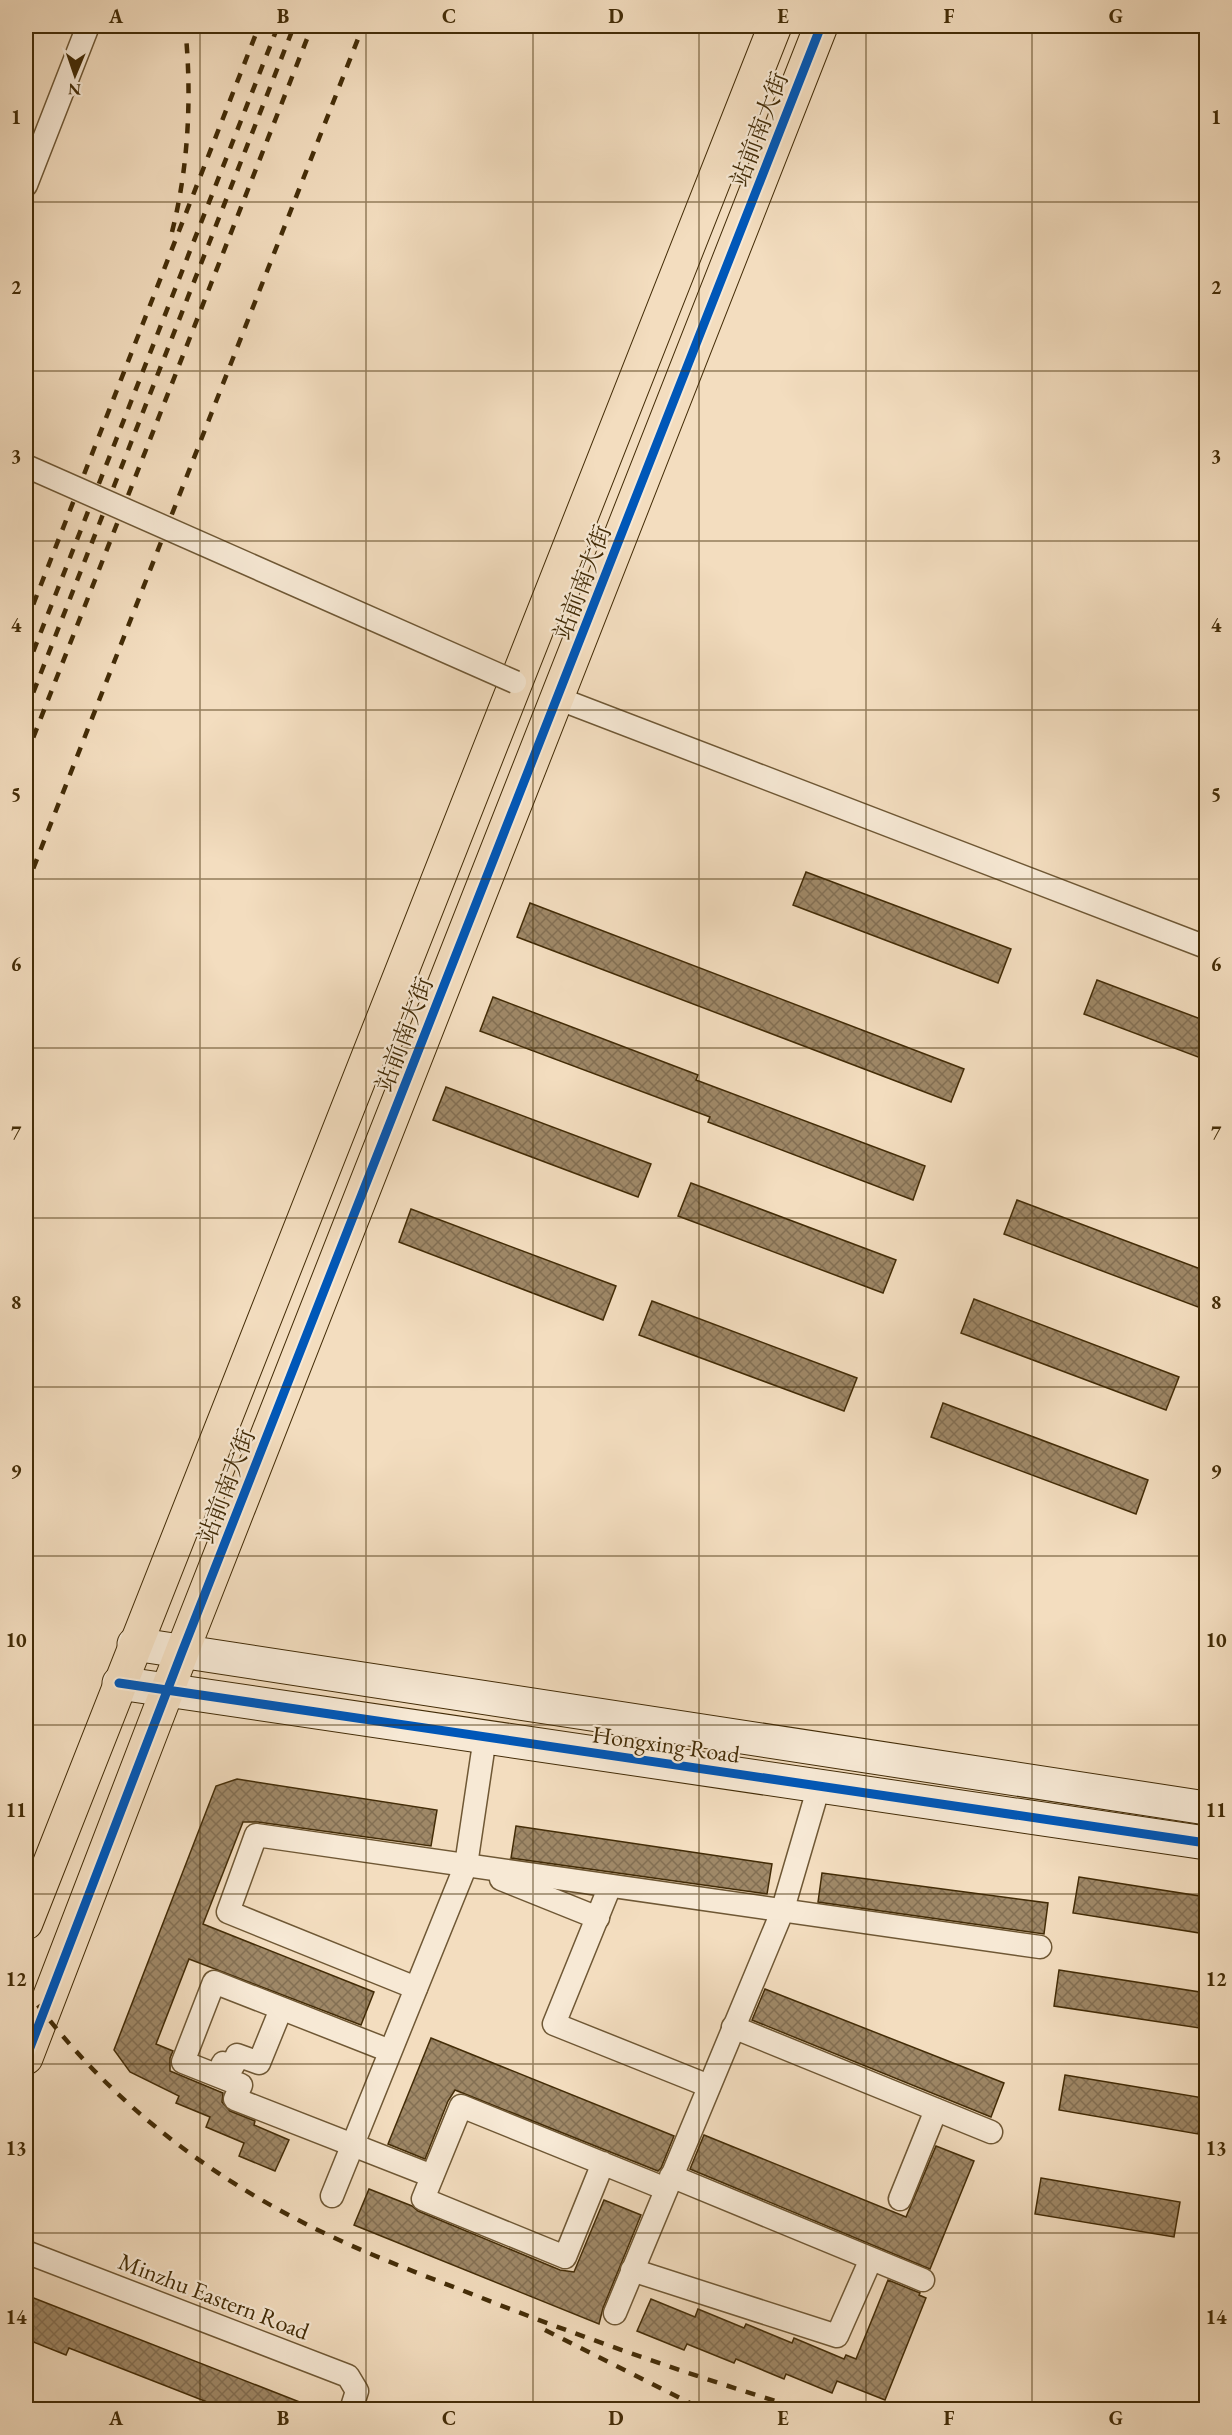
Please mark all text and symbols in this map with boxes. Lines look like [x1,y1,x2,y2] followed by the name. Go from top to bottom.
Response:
[108,3,124,29] text: A
[277,3,289,29] text: B
[442,3,456,29] text: C
[608,3,624,29] text: D
[777,3,789,29] text: E
[944,3,955,29] text: F
[1109,3,1123,29] text: G
[45,45,105,105] north arrow
[723,67,795,191] street label: 站前南大街
[68,79,81,100] text: N
[11,104,21,130] text: 1
[1211,104,1221,130] text: 1
[11,274,22,300] text: 2
[1211,274,1222,300] text: 2
[11,443,21,469] text: 3
[1211,443,1221,469] text: 3
[546,520,618,644] street label: 站前南大街
[11,612,22,638] text: 4
[1211,612,1222,638] text: 4
[11,781,21,807] text: 5
[1211,781,1221,807] text: 5
[11,951,22,977] text: 6
[1211,951,1222,977] text: 6
[368,972,440,1096] street label: 站前南大街
[11,1120,22,1146] text: 7
[1211,1120,1222,1146] text: 7
[11,1289,21,1315] text: 8
[1211,1289,1221,1315] text: 8
[190,1424,262,1548] street label: 站前南大街
[11,1458,22,1484] text: 9
[1211,1458,1222,1484] text: 9
[5,1627,27,1653] text: 10
[1205,1627,1227,1653] text: 10
[590,1718,743,1770] street label: Hongxing Road
[5,1797,27,1823] text: 11
[1205,1797,1227,1823] text: 11
[5,1966,27,1992] text: 12
[1205,1966,1227,1992] text: 12
[5,2135,27,2161] text: 13
[1205,2135,1227,2161] text: 13
[114,2245,315,2347] street label: Minzhu Eastern Road
[5,2304,27,2330] text: 14
[1205,2304,1227,2330] text: 14
[108,2405,124,2431] text: A
[277,2405,289,2431] text: B
[442,2405,456,2431] text: C
[608,2405,624,2431] text: D
[777,2405,789,2431] text: E
[944,2405,955,2431] text: F
[1109,2405,1123,2431] text: G

